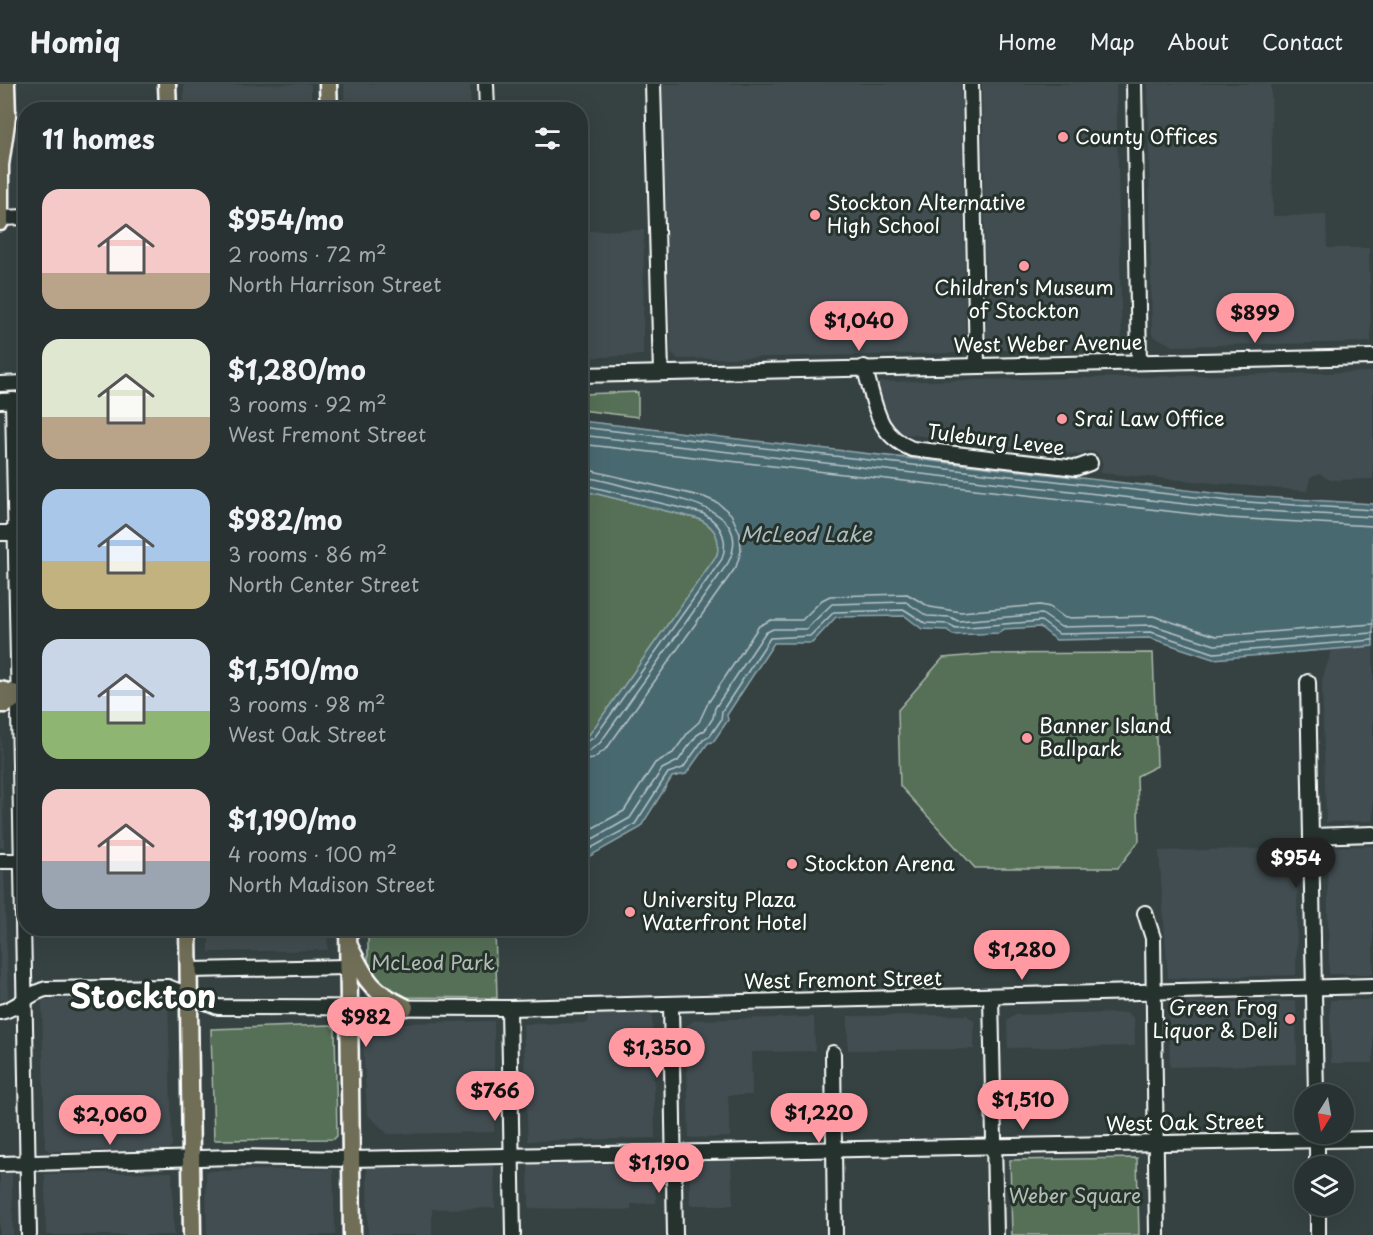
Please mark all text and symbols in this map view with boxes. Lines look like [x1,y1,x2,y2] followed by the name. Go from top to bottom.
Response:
[30,20,120,63] text: Homiq
[998,25,1057,57] text: Home
[1090,25,1135,57] text: Map
[1168,25,1229,57] text: About
[1262,25,1343,57] text: Contact
[42,119,155,158] text: 11 homes
[1075,121,1218,151] place label: County Offices
[531,122,564,155] icon: filters
[1056,130,1070,144] marker: County Offices
[827,187,1026,240] place label: Stockton Alternative High School
[228,200,344,239] text: $954/mo
[808,208,822,222] marker: Stockton Alternative High School
[90,213,162,285] icon: home
[228,239,387,269] text: 2 rooms · 72 m²
[1017,259,1031,273] marker: Children's Museum of Stockton
[228,269,441,299] text: North Harrison Street
[934,272,1114,325] place label: Children's Museum of Stockton
[1219,293,1291,344] pin: $899
[1230,297,1280,327] text: $899
[810,301,908,352] pin: $1,040
[824,305,894,335] text: $1,040
[953,326,1143,360] street label: West Weber Avenue
[228,350,366,389] text: $1,280/mo
[90,363,162,435] icon: home
[228,389,387,419] text: 3 rooms · 92 m²
[1074,403,1225,433] place label: Srai Law Office
[1055,412,1069,426] marker: Srai Law Office
[926,416,1067,462] street label: Tuleburg Levee
[228,419,426,449] text: West Fremont Street
[228,500,342,539] text: $982/mo
[90,513,162,585] icon: home
[740,517,874,549] water label: McLeod Lake
[228,539,387,569] text: 3 rooms · 86 m²
[228,569,419,599] text: North Center Street
[228,650,359,689] text: $1,510/mo
[90,663,162,735] icon: home
[228,689,386,719] text: 3 rooms · 98 m²
[1039,710,1172,763] place label: Banner Island Ballpark
[228,719,386,749] text: West Oak Street
[1020,731,1034,745] marker: Banner Island Ballpark
[228,800,356,839] text: $1,190/mo
[90,813,162,885] icon: home
[1260,838,1332,889] pin: $954
[228,839,397,869] text: 4 rooms · 100 m²
[1271,842,1321,872] text: $954
[804,848,955,878] place label: Stockton Arena
[785,857,799,871] marker: Stockton Arena
[228,869,435,899] text: North Madison Street
[642,884,807,937] place label: University Plaza Waterfront Hotel
[623,905,637,919] marker: University Plaza Waterfront Hotel
[973,930,1071,981] pin: $1,280
[988,934,1056,964] text: $1,280
[371,947,495,977] park label: McLeod Park
[744,962,942,996] street label: West Fremont Street
[69,971,217,1019] district label: Stockton
[1153,992,1278,1045] place label: Green Frog Liquor & Deli
[330,997,402,1048] pin: $982
[341,1001,391,1031] text: $982
[1283,1012,1297,1026] marker: Green Frog Liquor & Deli
[608,1028,706,1079] pin: $1,350
[623,1032,691,1062] text: $1,350
[459,1071,531,1122] pin: $766
[470,1075,520,1105] text: $766
[974,1080,1072,1131] pin: $1,510
[992,1084,1055,1114] text: $1,510
[1294,1084,1354,1144] north arrow
[1294,1084,1354,1216] map controls
[770,1093,868,1144] pin: $1,220
[61,1095,159,1146] pin: $2,060
[785,1097,853,1127] text: $1,220
[73,1099,147,1129] text: $2,060
[1106,1106,1264,1138] street label: West Oak Street
[610,1143,708,1194] pin: $1,190
[628,1147,690,1177] text: $1,190
[1294,1156,1354,1216] button: layers
[1009,1180,1141,1210] park label: Weber Square

